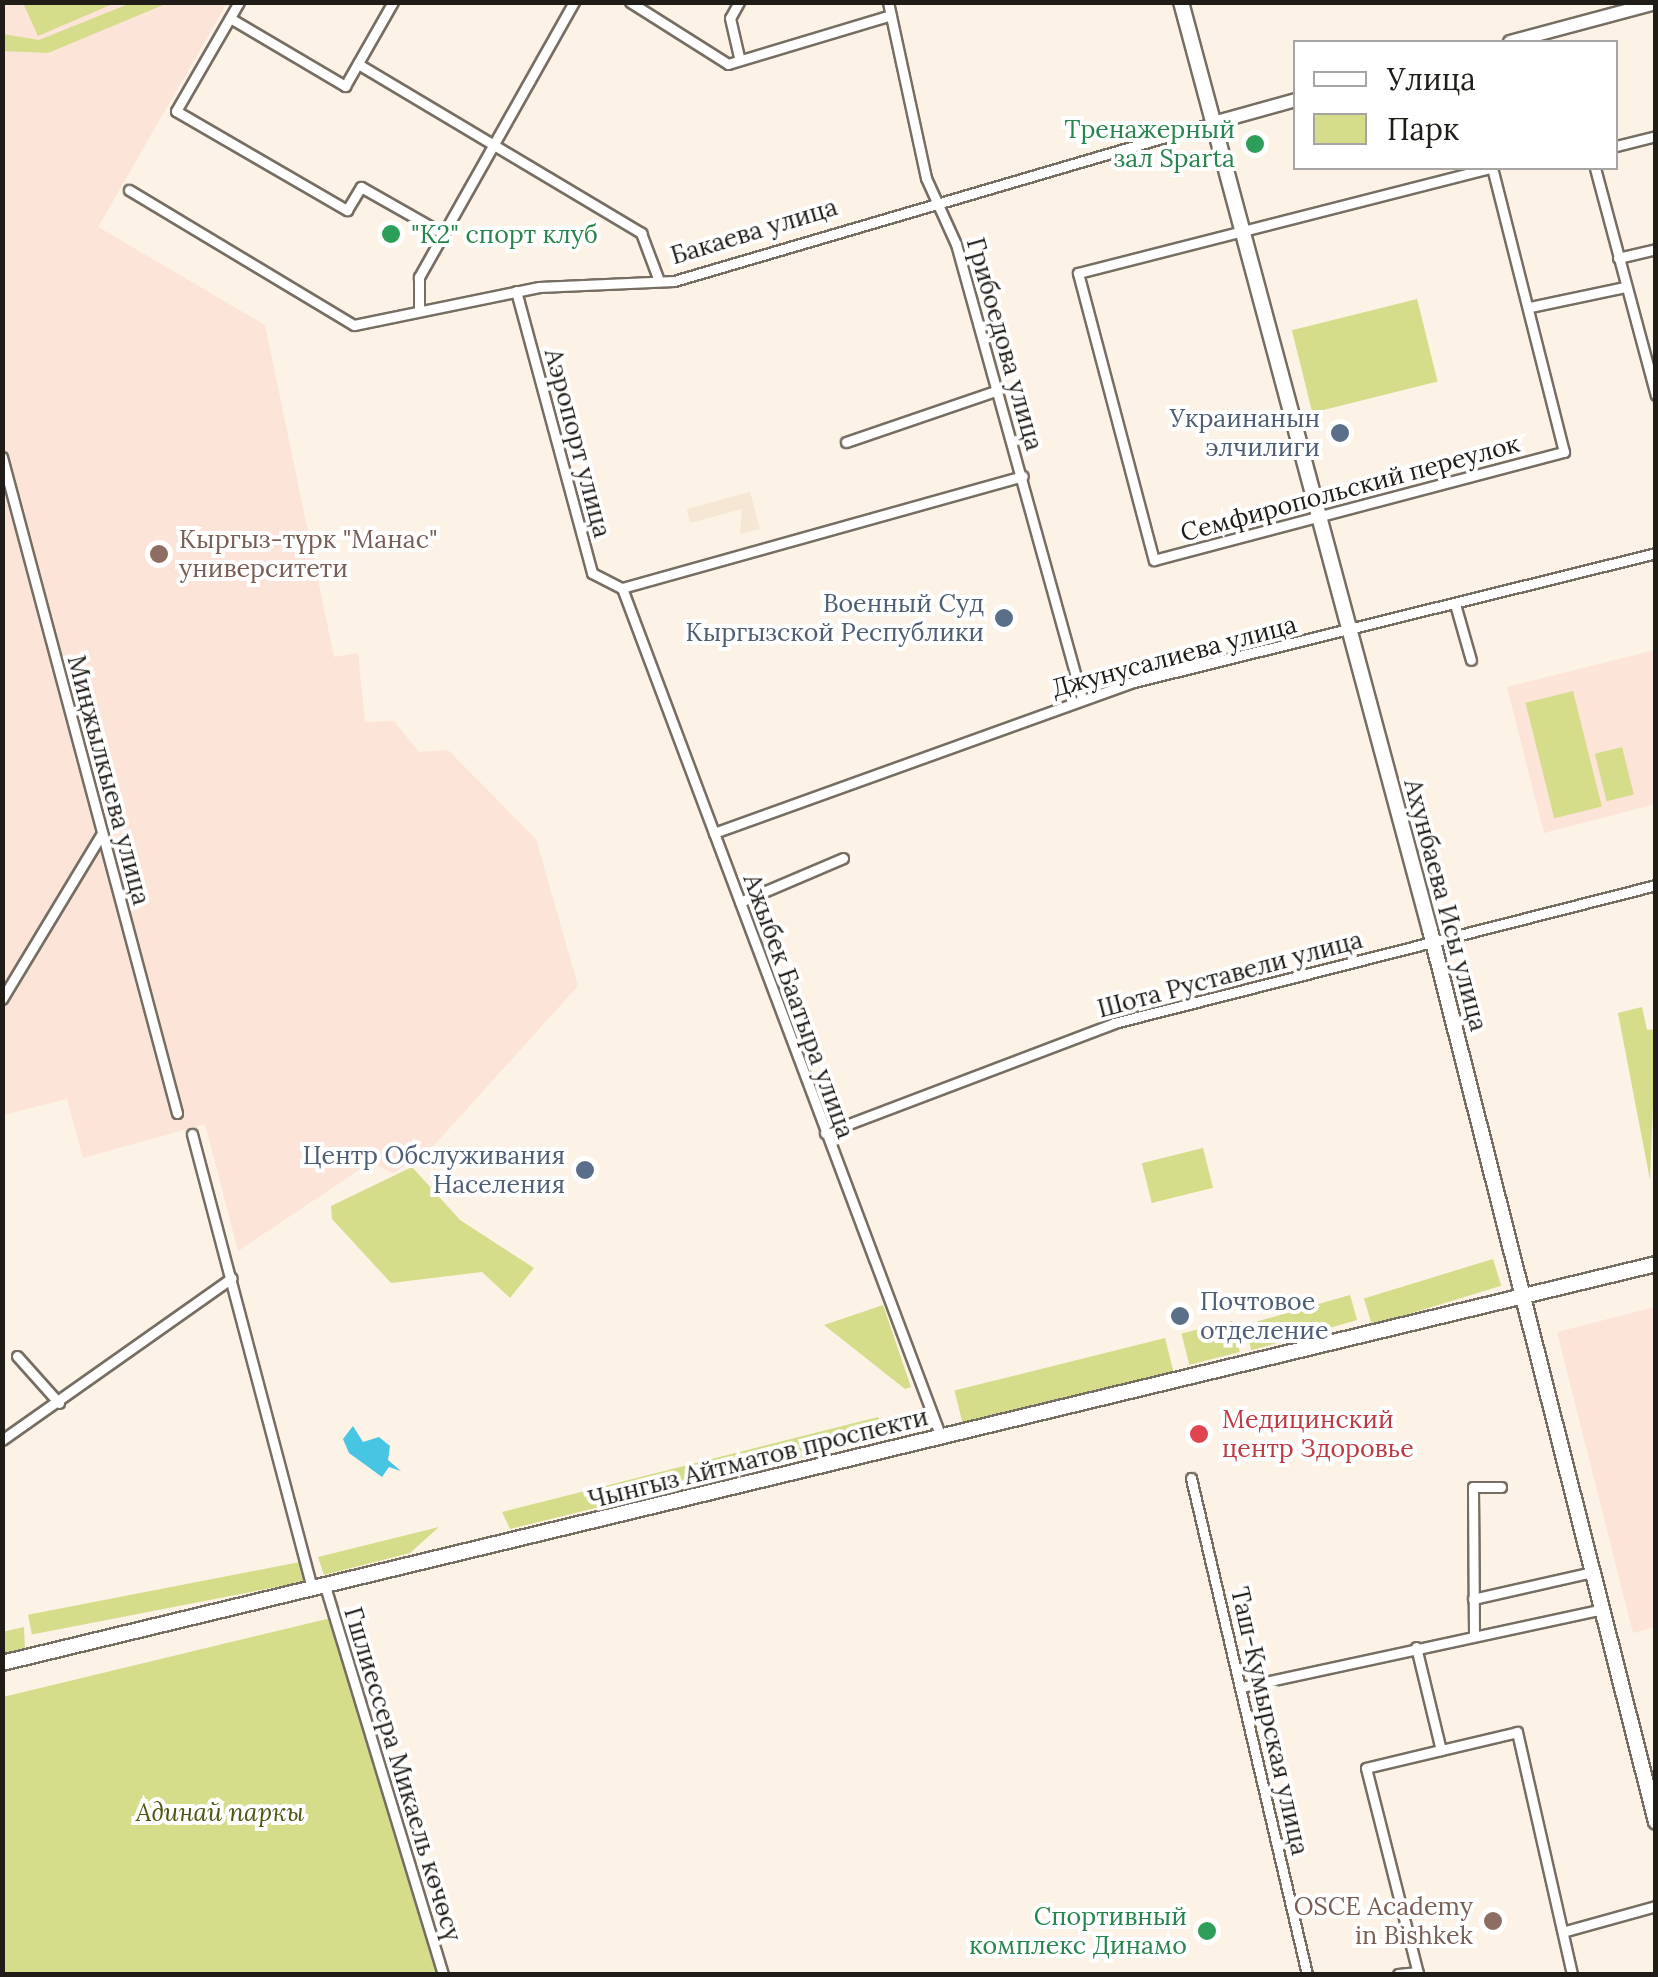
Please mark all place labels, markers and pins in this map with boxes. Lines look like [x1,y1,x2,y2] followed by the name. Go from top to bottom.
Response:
[1064,115,1235,174] place label: Тренажерный зал Sparta
[1244,133,1266,155] marker: Тренажерный зал Sparta
[411,219,598,249] place label: "К2" спорт клуб
[380,223,402,245] marker: "К2" спорт клуб
[1170,404,1320,463] place label: Украинанын элчилиги
[1329,422,1351,444] marker: Украинанын элчилиги
[179,525,438,584] place label: Кыргыз-түрк "Манас" университети
[148,543,170,565] marker: Кыргыз-түрк "Манас" университети
[686,589,984,648] place label: Военный Суд Кыргызской Республики
[993,607,1015,629] marker: Военный Суд Кыргызской Республики
[303,1141,565,1200] place label: Центр Обслуживания Населения
[574,1159,596,1181] marker: Центр Обслуживания Населения
[1200,1287,1328,1346] place label: Почтовое отделение
[1169,1305,1191,1327] marker: Почтовое отделение
[1222,1405,1414,1464] place label: Медицинский центр Здоровье
[1186,1421,1212,1447] marker: Медицинский центр Здоровье
[1294,1892,1473,1951] place label: OSCE Academy in Bishkek
[969,1902,1187,1961] place label: Спортивный комплекс Динамо
[1482,1910,1504,1932] marker: OSCE Academy in Bishkek
[1196,1920,1218,1942] marker: Спортивный комплекс Динамо

